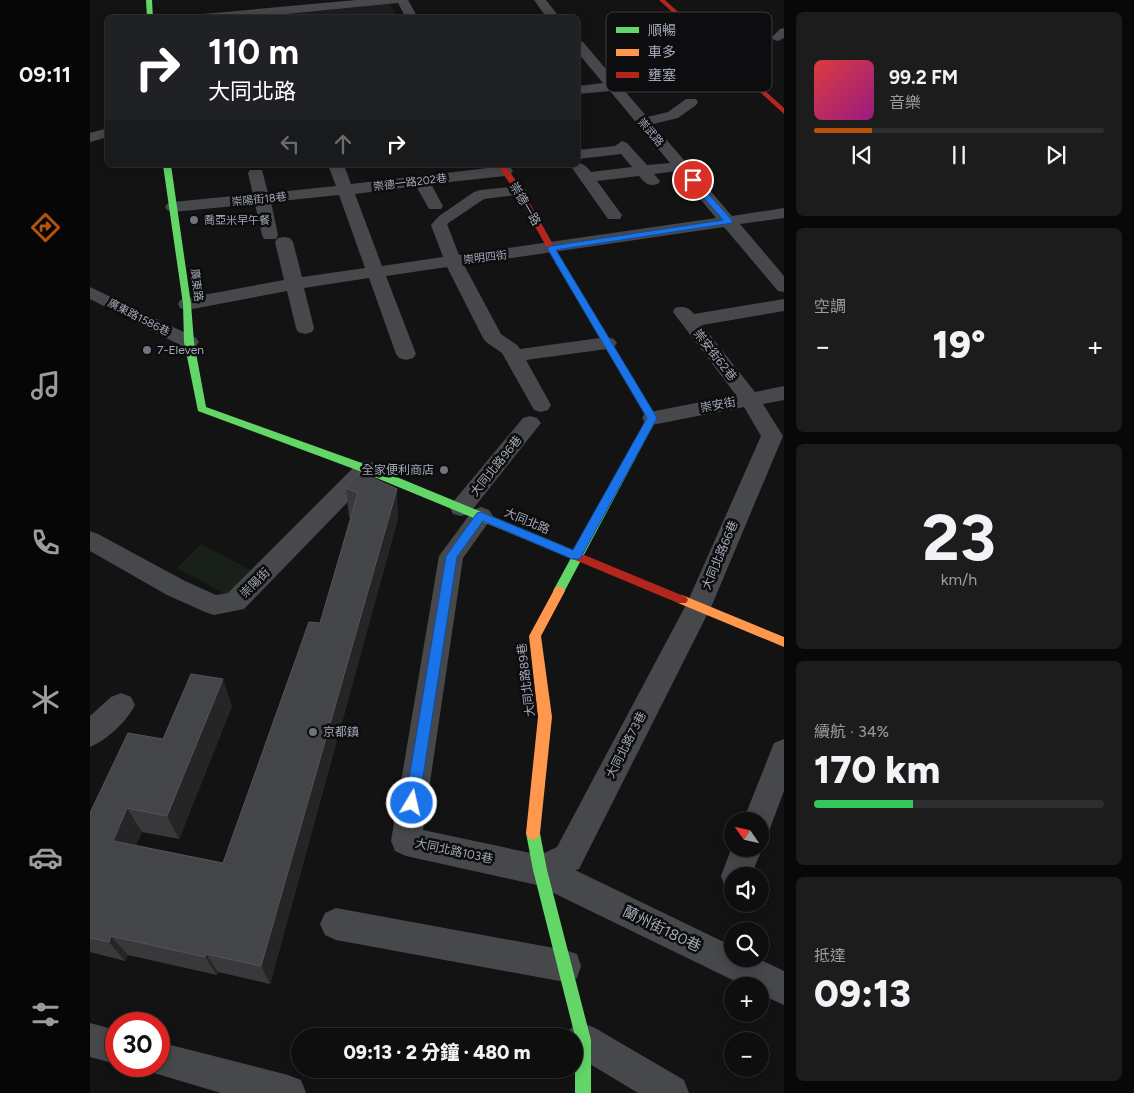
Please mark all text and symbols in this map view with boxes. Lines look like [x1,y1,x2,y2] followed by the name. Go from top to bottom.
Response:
[606,12,772,92] legend
[648,22,676,39] text: 順暢
[208,31,299,73] text: 110 m
[125,35,190,100] icon: right
[648,44,676,61] text: 車多
[19,61,71,88] text: 09:11
[889,66,958,89] text: 99.2 FM
[648,67,676,84] text: 壅塞
[208,78,296,105] text: 大同北路
[889,93,921,112] text: 音樂
[635,116,666,149] street label: 崇武路
[276,130,304,158] icon: left
[329,130,357,158] icon: ahead
[382,130,410,158] icon: right
[848,141,876,169] icon: previous
[945,141,973,169] icon: pause
[1042,141,1070,169] icon: next
[672,159,714,201] pin
[679,166,707,194] icon: arrive
[372,172,448,193] street label: 崇德一路202巷
[507,180,543,228] street label: 崇德一路
[231,190,287,209] street label: 崇陽街18巷
[28,210,63,245] icon: directions
[188,214,200,226] marker: 喬亞米早午餐
[204,214,270,227] place label: 喬亞米早午餐
[462,248,508,267] street label: 崇明四街
[188,268,205,302] street label: 廣東路
[106,296,172,339] street label: 廣東路1586巷
[814,297,846,316] text: 空調
[932,322,986,368] text: 19°
[691,326,739,384] street label: 崇安街62巷
[814,329,831,363] text: −
[1087,329,1104,363] text: +
[157,343,204,357] place label: 7-Eleven
[141,344,153,356] marker: 7-Eleven
[28,368,63,403] icon: music
[699,395,737,415] street label: 崇安街
[467,433,525,499] street label: 大同北路96巷
[362,463,434,477] place label: 全家便利商店
[438,464,450,476] marker: 全家便利商店
[922,498,996,576] text: 23
[502,505,552,537] street label: 大同北路
[699,518,741,592] street label: 大同北路66巷
[28,525,63,560] icon: phone
[237,565,273,601] street label: 崇陽街
[941,570,977,589] text: km/h
[515,642,537,718] street label: 大同北路89巷
[28,682,63,717] icon: climate
[603,709,649,781] street label: 大同北路73巷
[814,722,889,741] text: 續航 · 34%
[323,725,359,739] place label: 京都鎮
[307,726,319,738] marker: 京都鎮
[814,747,940,793] text: 170 km
[385,776,437,828] position arrow
[724,812,769,858] north arrow
[724,812,769,1077] map controls
[414,836,494,866] street label: 大同北路103巷
[28,840,63,875] icon: car
[724,867,769,912] button: sound
[620,902,704,956] street label: 蘭州街180巷
[724,922,769,967] button: search
[814,946,846,965] text: 抵達
[814,971,911,1017] text: 09:13
[724,977,769,1022] button: +
[28,997,63,1032] icon: filters
[105,1012,170,1077] speed limit sign: 30
[724,1032,769,1077] button: −
[343,1041,531,1064] text: 09:13 · 2 分鐘 · 480 m

